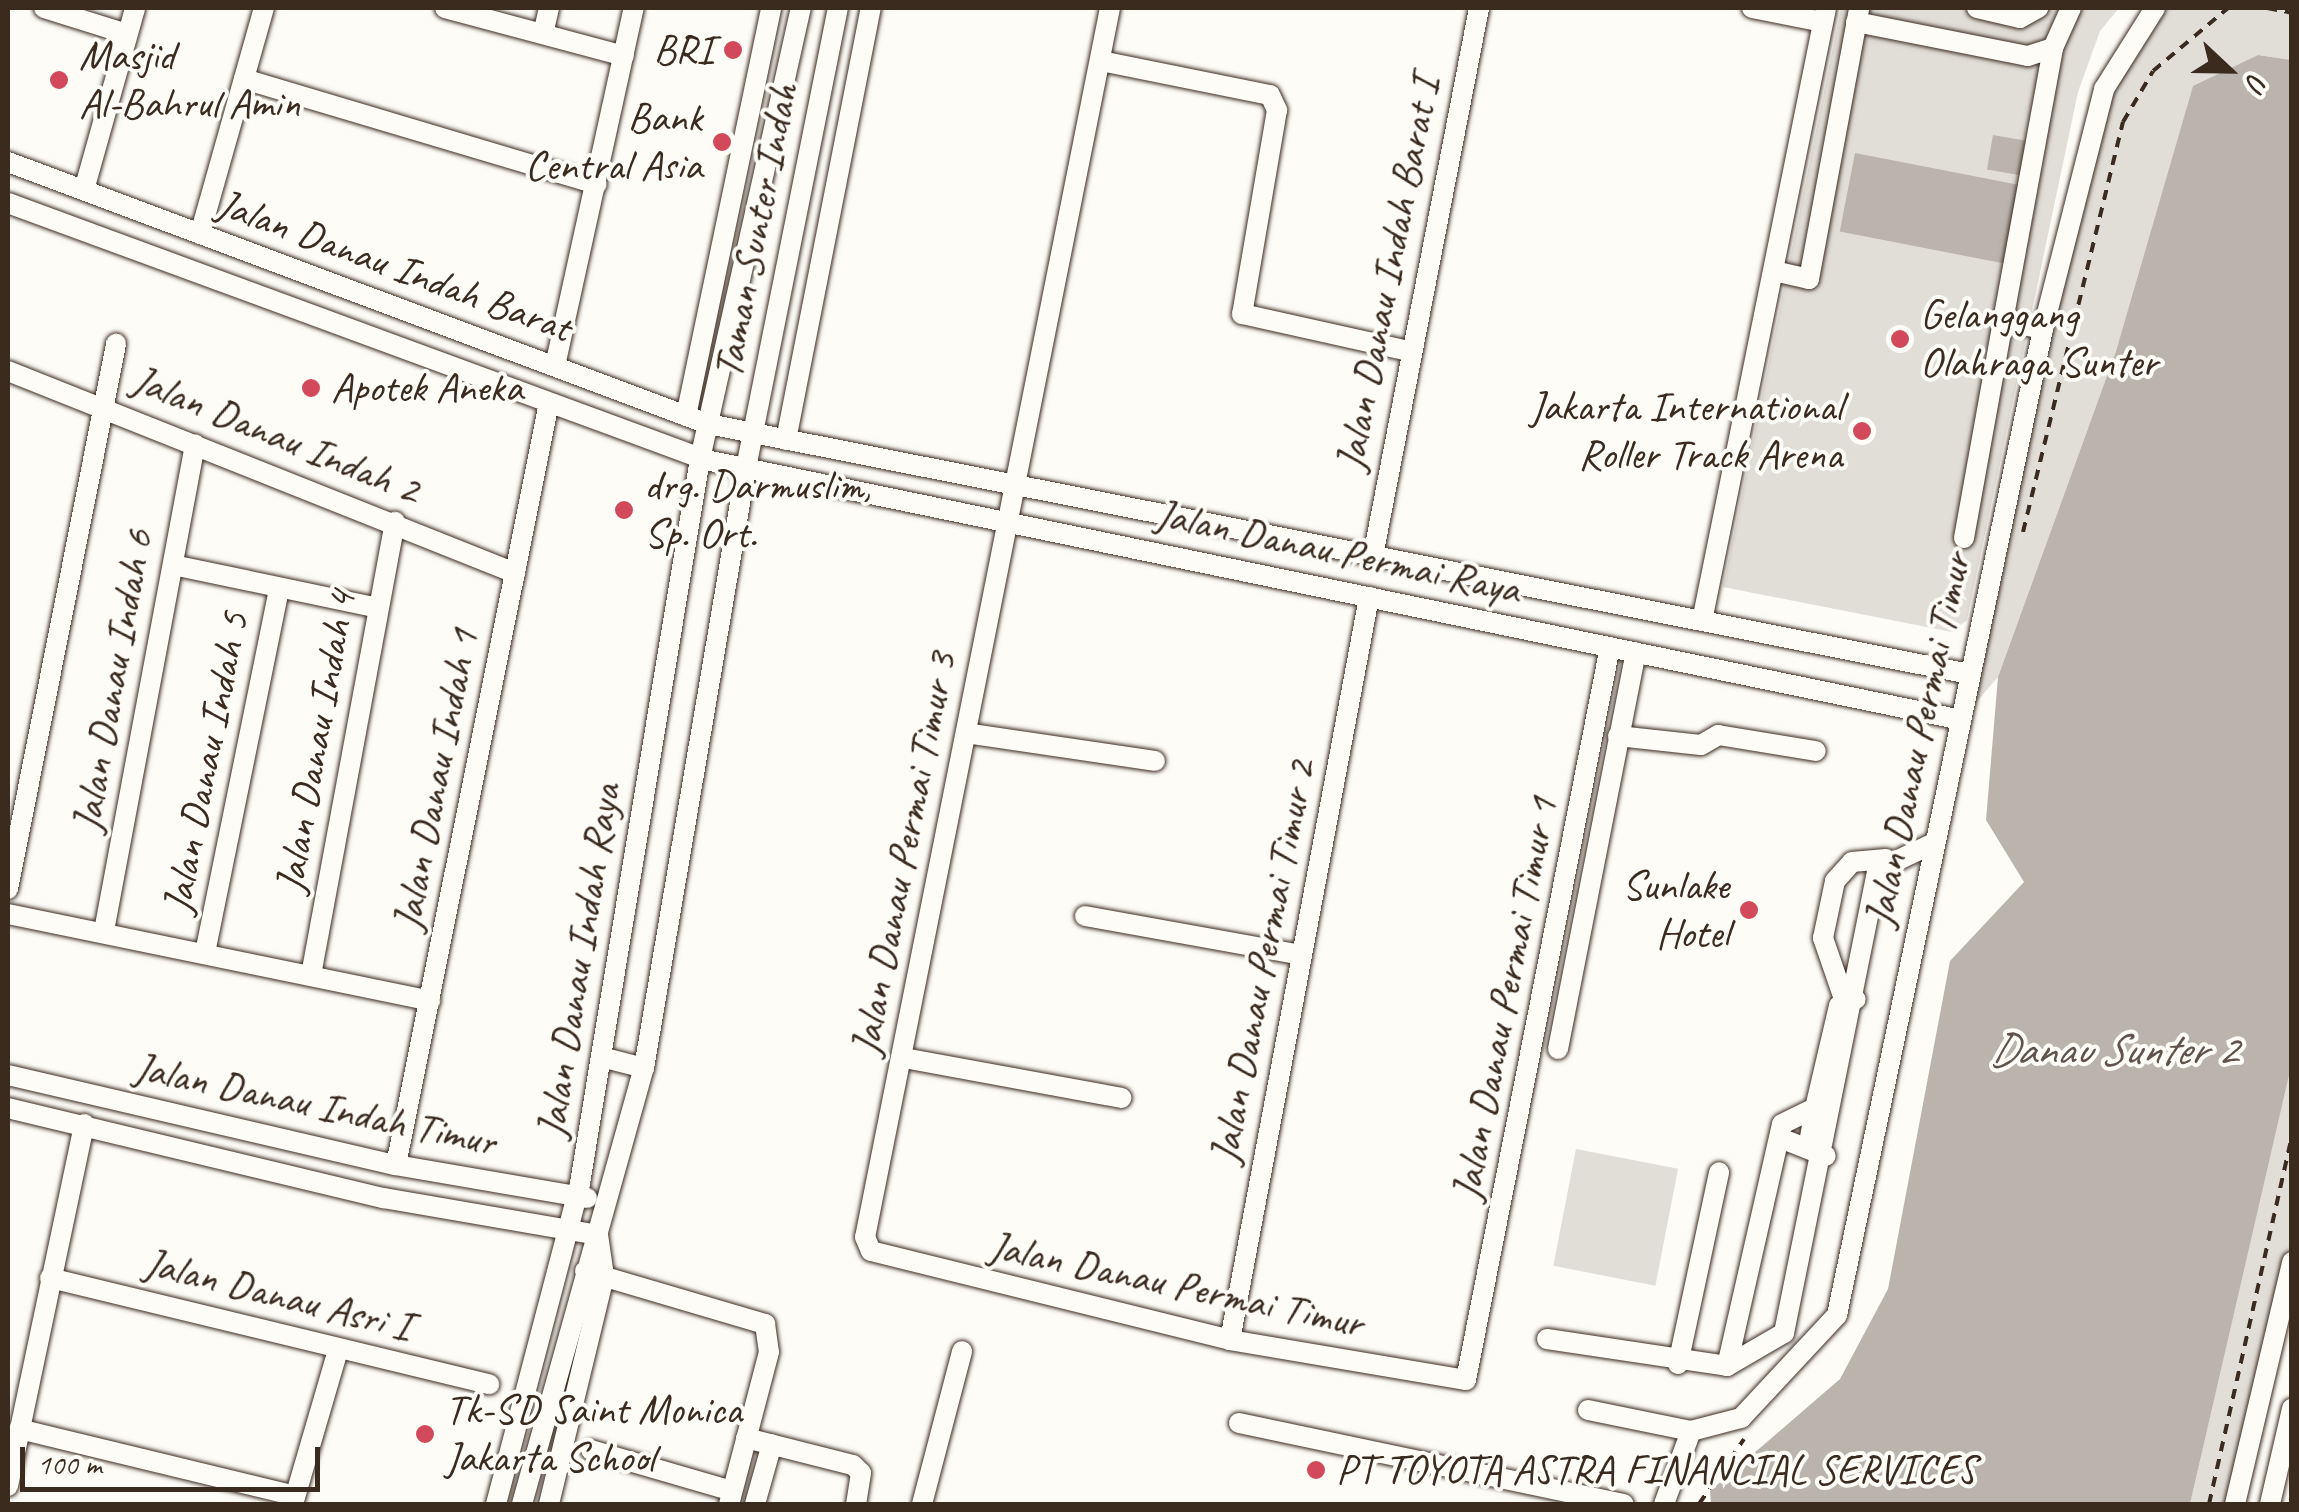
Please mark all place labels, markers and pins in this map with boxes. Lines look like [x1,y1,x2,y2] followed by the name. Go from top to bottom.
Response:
[653,25,713,75] place label: BRI
[79,31,300,130] place label: Masjid Al-Bahrul Amin
[722,39,744,61] marker: BRI
[48,69,70,91] marker: Masjid Al-Bahrul Amin
[527,93,702,192] place label: Bank Central Asia
[711,131,733,153] marker: Bank Central Asia
[1920,290,2157,388] place label: Gelanggang Olahraga Sunter
[1889,328,1911,350] marker: Gelanggang Olahraga Sunter
[331,363,521,413] place label: Apotek Aneka
[300,377,322,399] marker: Apotek Aneka
[1530,382,1842,481] place label: Jakarta International Roller Track Arena
[1851,420,1873,442] marker: Jakarta International Roller Track Arena
[644,461,871,560] place label: drg. Darmuslim, Sp. Ort.
[613,499,635,521] marker: drg. Darmuslim, Sp. Ort.
[1622,861,1729,959] place label: Sunlake Hotel
[1738,899,1760,921] marker: Sunlake Hotel
[445,1385,742,1484] place label: Tk-SD Saint Monica Jakarta School
[414,1423,436,1445] marker: Tk-SD Saint Monica Jakarta School
[1336,1445,1974,1495] place label: PT TOYOTA ASTRA FINANCIAL SERVICES
[1305,1459,1327,1481] marker: PT TOYOTA ASTRA FINANCIAL SERVICES

